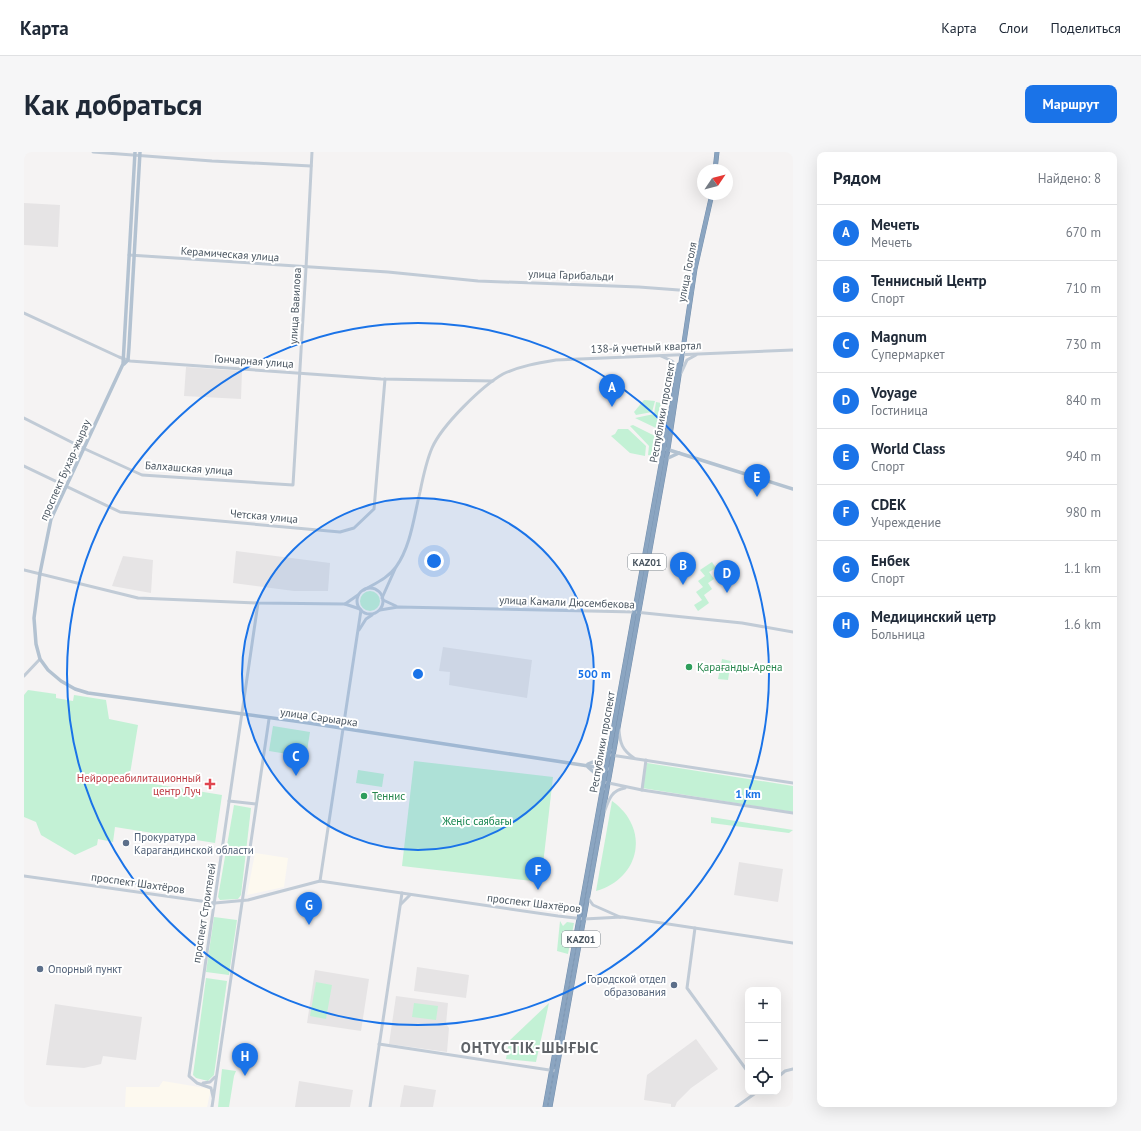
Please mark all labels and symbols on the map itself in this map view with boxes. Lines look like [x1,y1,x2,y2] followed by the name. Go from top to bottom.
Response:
[697,164,733,200] north arrow
[674,241,700,303] street label: улица Гоголя
[180,244,280,264] street label: Керамическая улица
[286,267,304,345] street label: улица Вавилова
[528,267,614,283] street label: улица Гарибальди
[590,338,702,356] street label: 138-й учетный квартал
[214,351,294,371] street label: Гончарная улица
[646,360,678,464] street label: Республики проспект
[599,374,625,407] pin: A
[36,416,94,523] street label: проспект Бухар-жырау
[145,458,233,478] street label: Балхашская улица
[744,464,770,497] pin: E
[229,506,299,526] street label: Четская улица
[424,551,444,571] your location
[670,552,696,585] pin: B
[628,554,666,570] road number: KАZ01
[714,560,740,593] pin: D
[499,593,635,611] street label: улица Камали Дюсембекова
[697,660,782,674] place label: Қарағанды-Арена
[684,662,694,672] marker: Қарағанды-Арена
[577,666,611,681] text: 500 m
[411,667,425,681] centre of rings
[586,690,618,794] street label: Республики проспект
[279,705,359,729] street label: улица Сарыарка
[283,743,309,776] pin: C
[77,771,201,798] place label: Нейрореабилитационный центр Луч
[204,778,216,790] marker: Нейрореабилитационный центр Луч
[735,786,761,801] text: 1 km
[372,789,405,803] place label: Теннис
[359,791,369,801] marker: Теннис
[441,814,512,828] park label: Жеңіс саябағы
[134,830,254,857] place label: Прокуратура Карагандинской области
[121,838,131,848] marker: Прокуратура Карагандинской области
[525,857,551,890] pin: F
[189,862,219,964] street label: проспект Строителей
[90,870,186,896] street label: проспект Шахтёров
[486,890,582,916] street label: проспект Шахтёров
[296,892,322,925] pin: G
[562,931,600,947] road number: KАZ01
[48,962,123,976] place label: Опорный пункт
[35,964,45,974] marker: Опорный пункт
[587,972,666,999] place label: Городской отдел образования
[669,980,679,990] marker: Городской отдел образования
[461,1038,599,1057] district label: ОҢТҮСТІК-ШЫҒЫС
[232,1043,258,1076] pin: H

